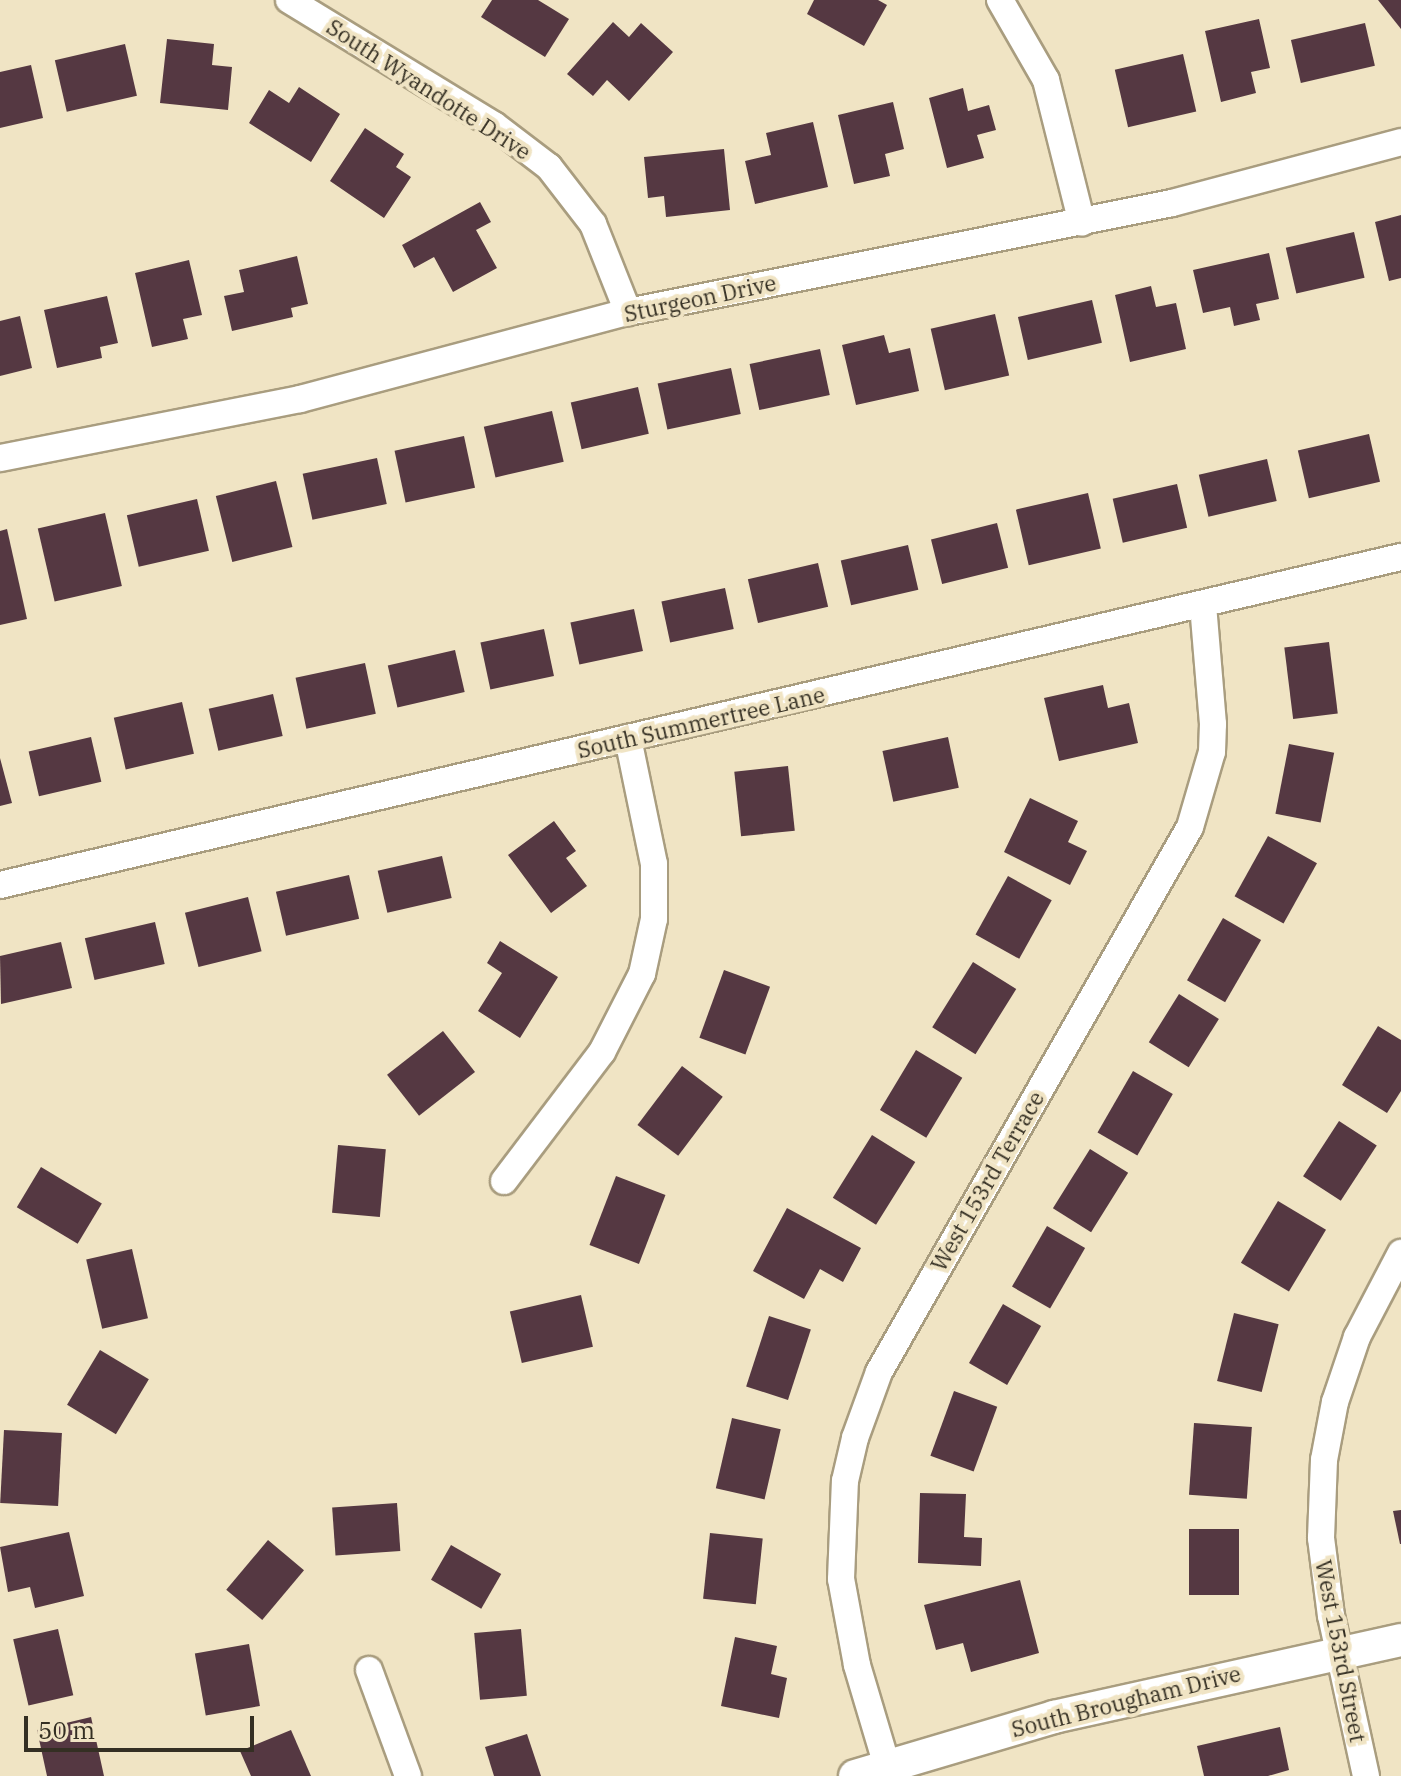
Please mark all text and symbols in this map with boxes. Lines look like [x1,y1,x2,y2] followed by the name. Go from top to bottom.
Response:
[322,13,536,165] street label: South Wyandotte Drive
[622,269,778,327] street label: Sturgeon Drive
[575,681,827,763] street label: South Summertree Lane
[925,1087,1049,1275] street label: West 153rd Terrace
[1310,1558,1372,1744] street label: West 153rd Street
[1009,1660,1243,1742] street label: South Brougham Drive
[28,1700,258,1750] scale bar
[38,1714,95,1746] text: 50 m

